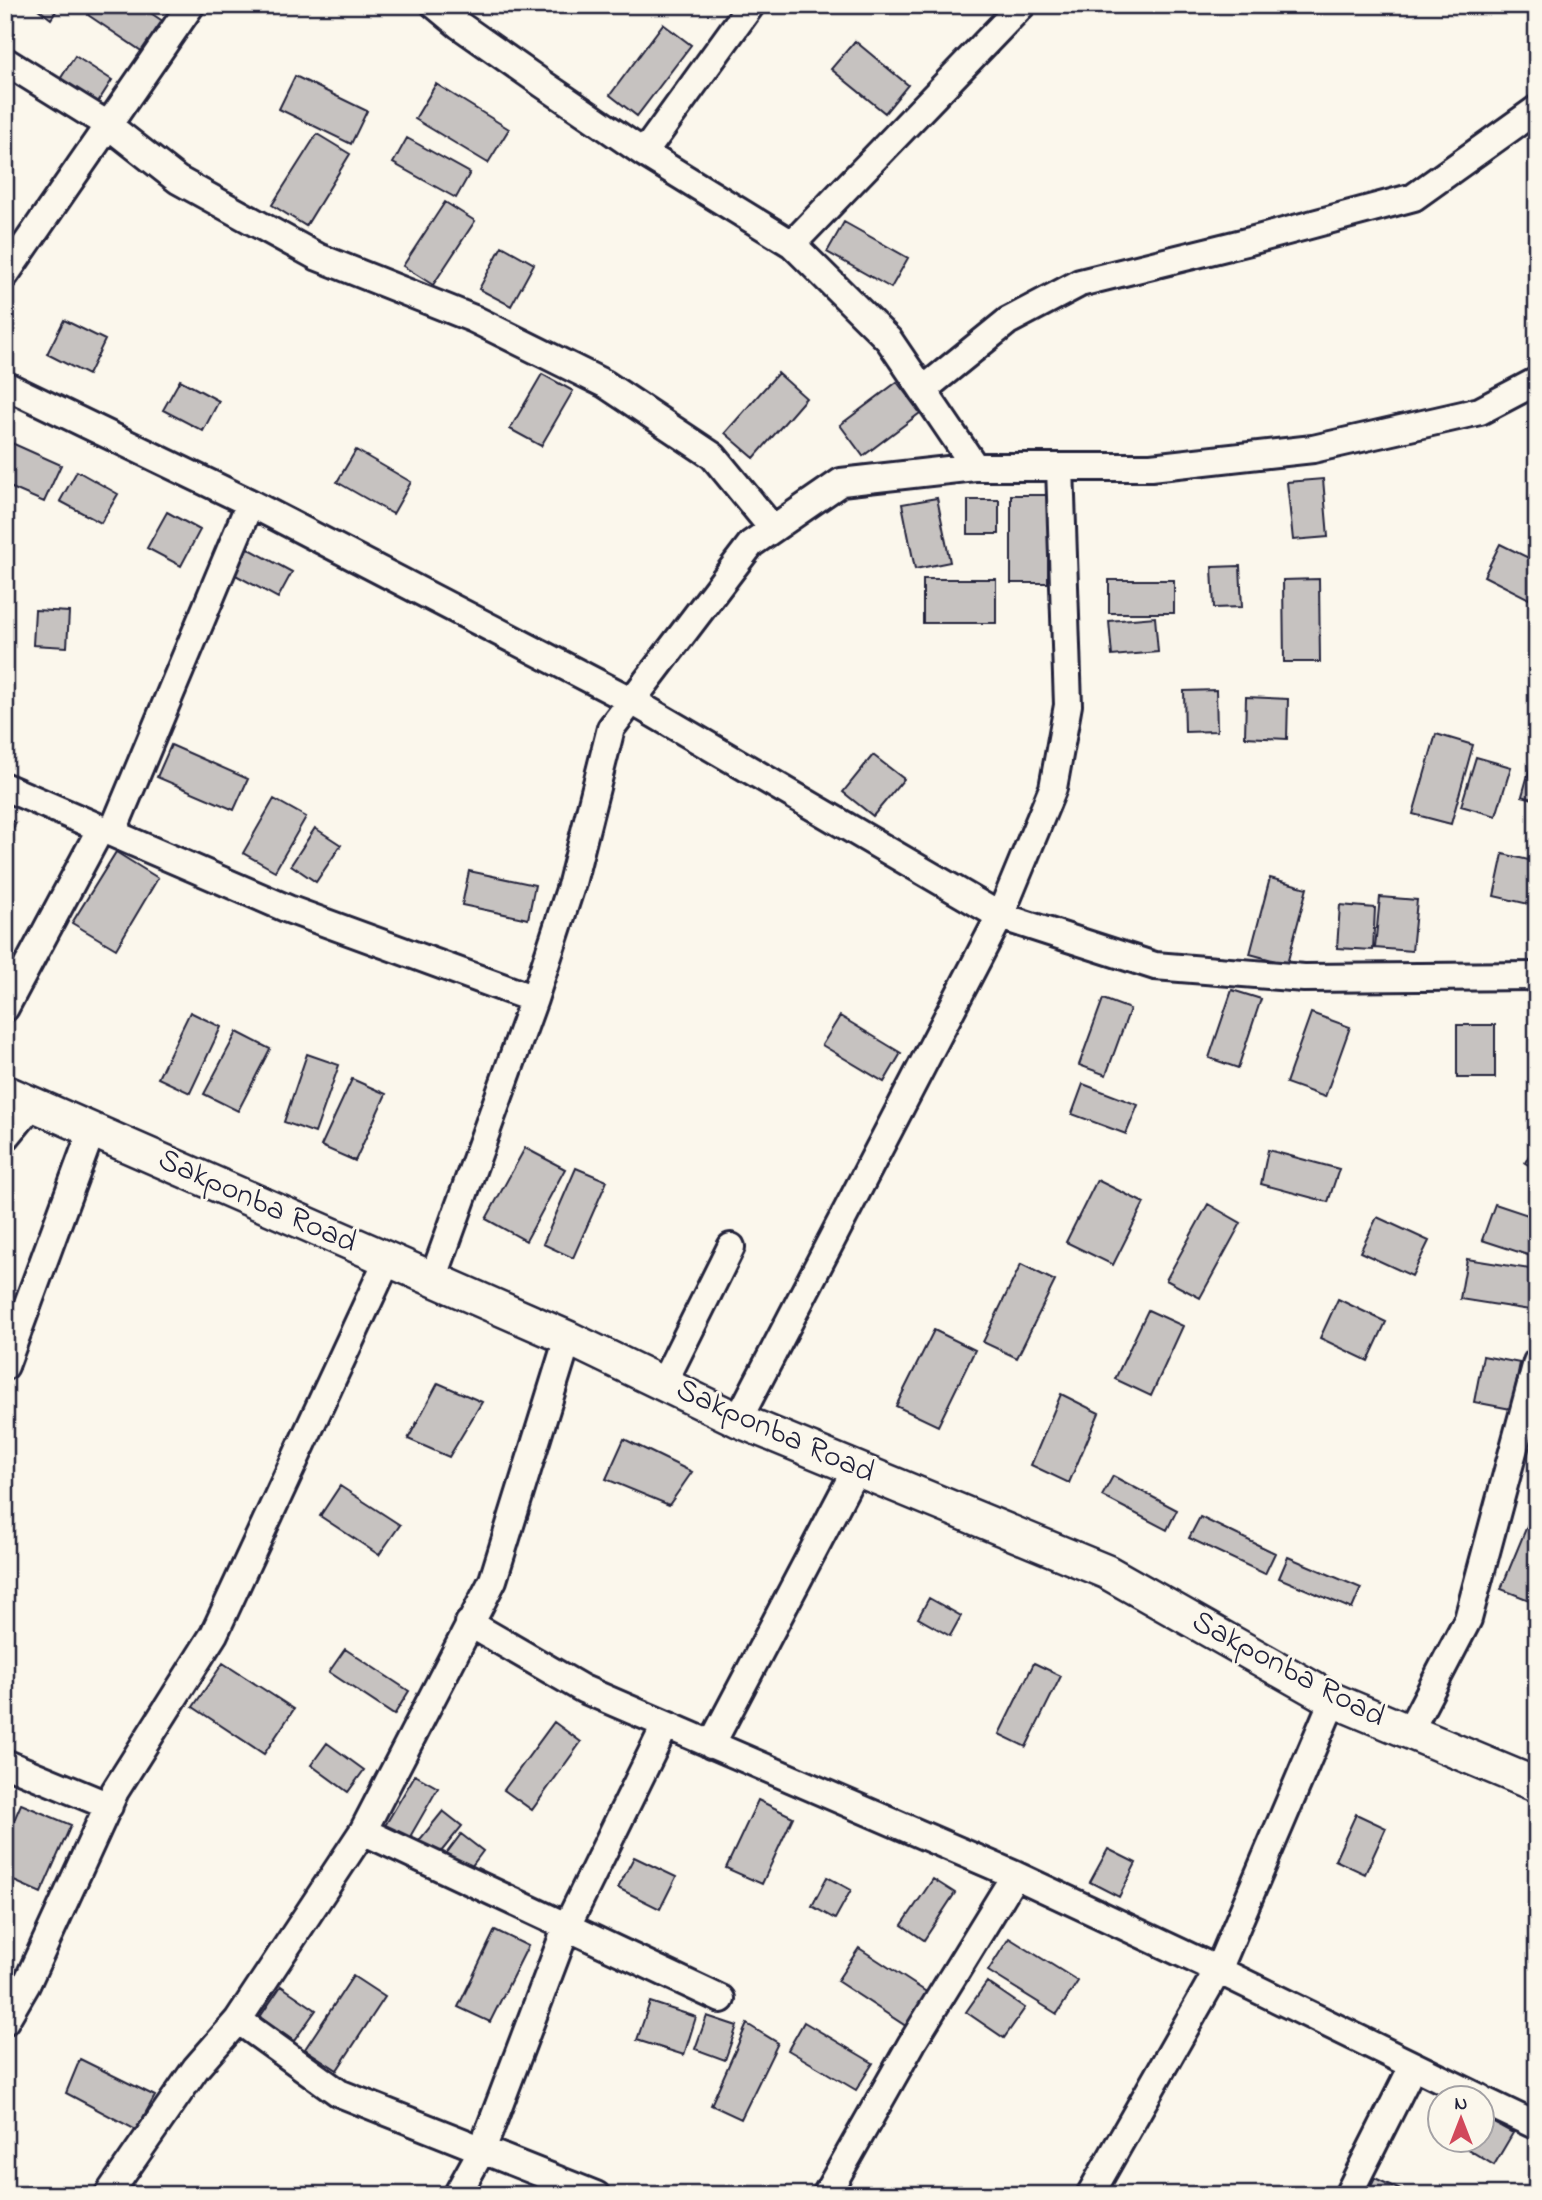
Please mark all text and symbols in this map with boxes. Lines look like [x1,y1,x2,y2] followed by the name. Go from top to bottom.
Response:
[150,1137,364,1267] street label: Sakponba Road
[668,1367,882,1497] street label: Sakponba Road
[1183,1599,1393,1741] street label: Sakponba Road
[1426,2084,1496,2154] north arrow
[1455,2091,1468,2118] text: N

